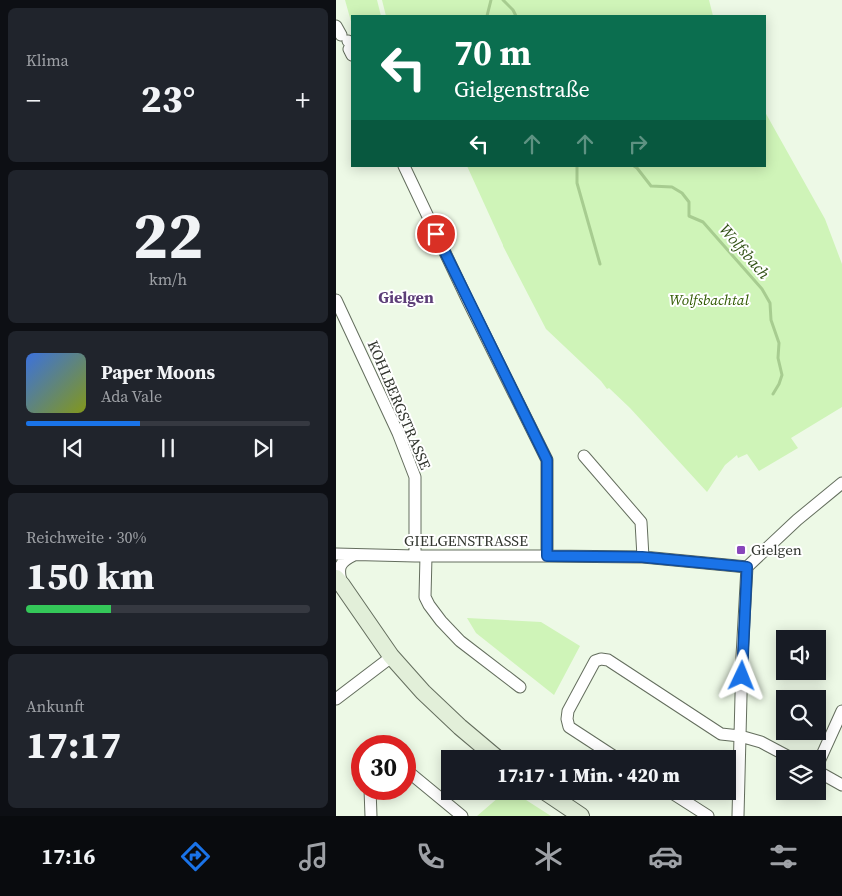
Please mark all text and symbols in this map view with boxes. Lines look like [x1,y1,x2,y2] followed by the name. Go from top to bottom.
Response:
[454,29,531,77] text: 70 m
[371,35,436,100] icon: left
[26,49,69,71] text: Klima
[141,73,195,125] text: 23°
[454,74,590,104] text: Gielgenstraße
[26,81,41,119] text: −
[295,81,310,119] text: +
[465,130,493,158] icon: left
[518,130,546,158] icon: ahead
[571,130,599,158] icon: ahead
[624,130,652,158] icon: right
[133,191,203,280] text: 22
[415,213,457,255] pin
[715,219,775,284] water label: Wolfsbach
[422,220,450,248] icon: arrive
[149,268,187,290] text: km/h
[378,286,434,308] district label: Gielgen
[669,289,750,310] park label: Wolfsbachtal
[363,337,436,473] street label: KOHLBERGSTRASSE
[101,359,215,385] text: Paper Moons
[101,385,162,407] text: Ada Vale
[59,434,87,462] icon: previous
[154,434,182,462] icon: pause
[249,434,277,462] icon: next
[26,526,146,548] text: Reichweite · 30%
[404,530,528,551] street label: GIELGENSTRASSE
[751,539,802,560] place label: Gielgen
[735,544,747,556] marker: Gielgen
[26,550,154,602] text: 150 km
[776,630,826,800] map controls
[776,630,826,680] button: sound
[715,649,767,701] position arrow
[776,690,826,740] button: search
[26,695,84,717] text: Ankunft
[26,719,121,771] text: 17:17
[351,735,416,800] speed limit sign: 30
[776,750,826,800] button: layers
[497,762,680,788] text: 17:17 · 1 Min. · 420 m
[178,839,213,874] icon: directions
[296,839,331,874] icon: music
[413,839,448,874] icon: phone
[531,839,566,874] icon: climate
[648,839,683,874] icon: car
[766,839,801,874] icon: filters
[41,841,96,871] text: 17:16

